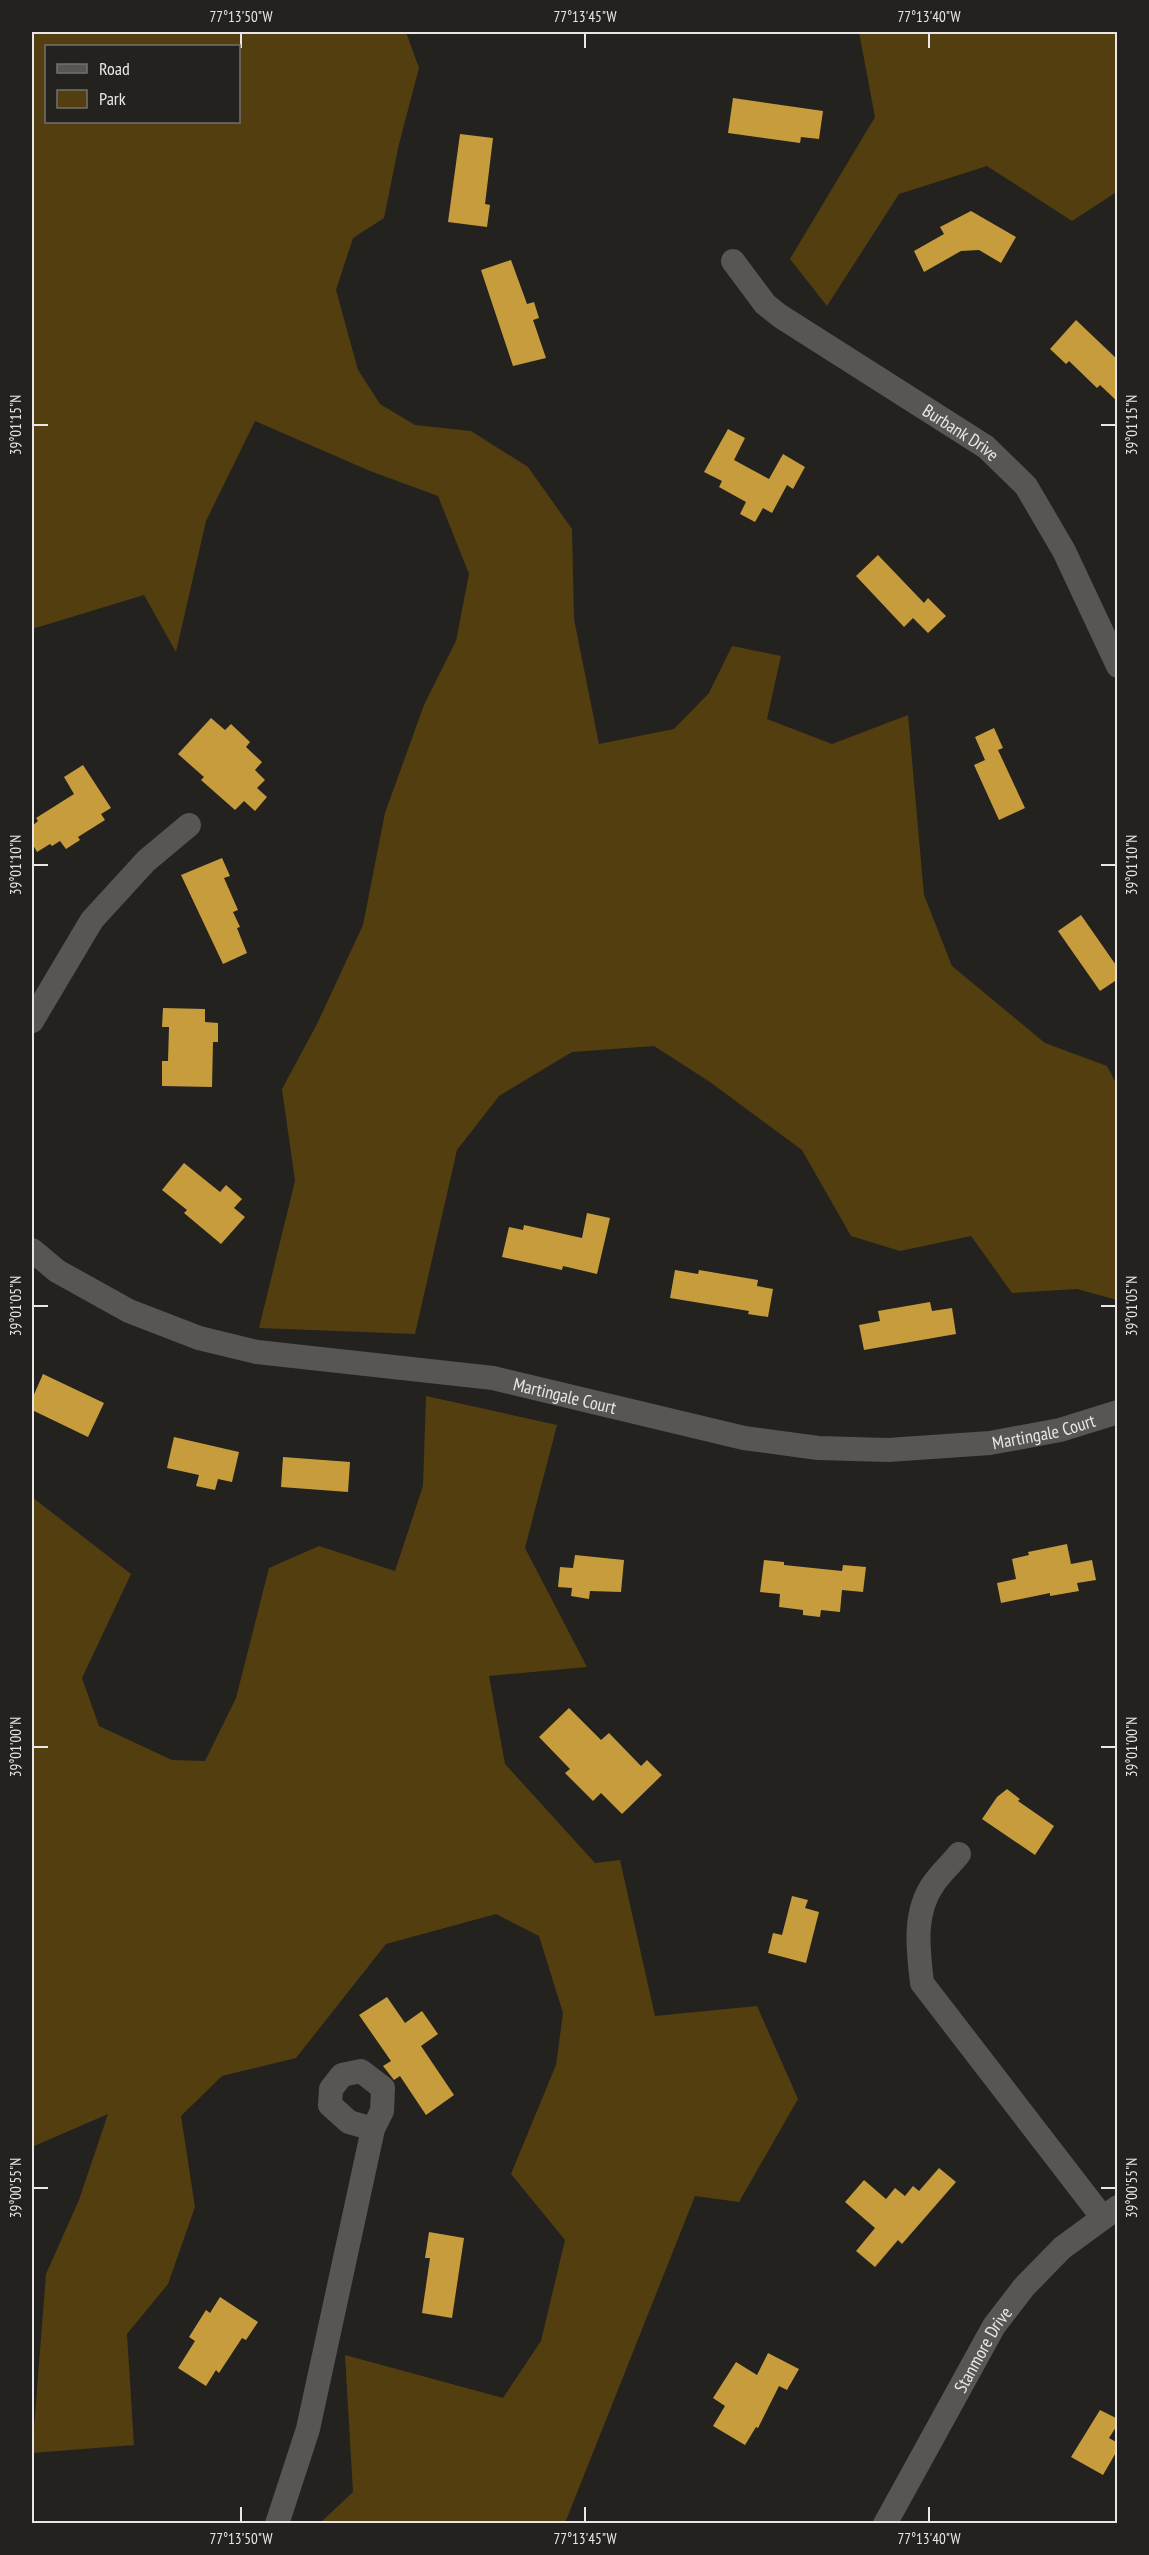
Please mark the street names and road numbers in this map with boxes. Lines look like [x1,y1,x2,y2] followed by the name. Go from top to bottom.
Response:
[919,398,1005,465] street label: Burbank Drive
[511,1372,619,1419] street label: Martingale Court
[990,1408,1098,1454] street label: Martingale Court
[948,2301,1017,2396] street label: Stanmore Drive

